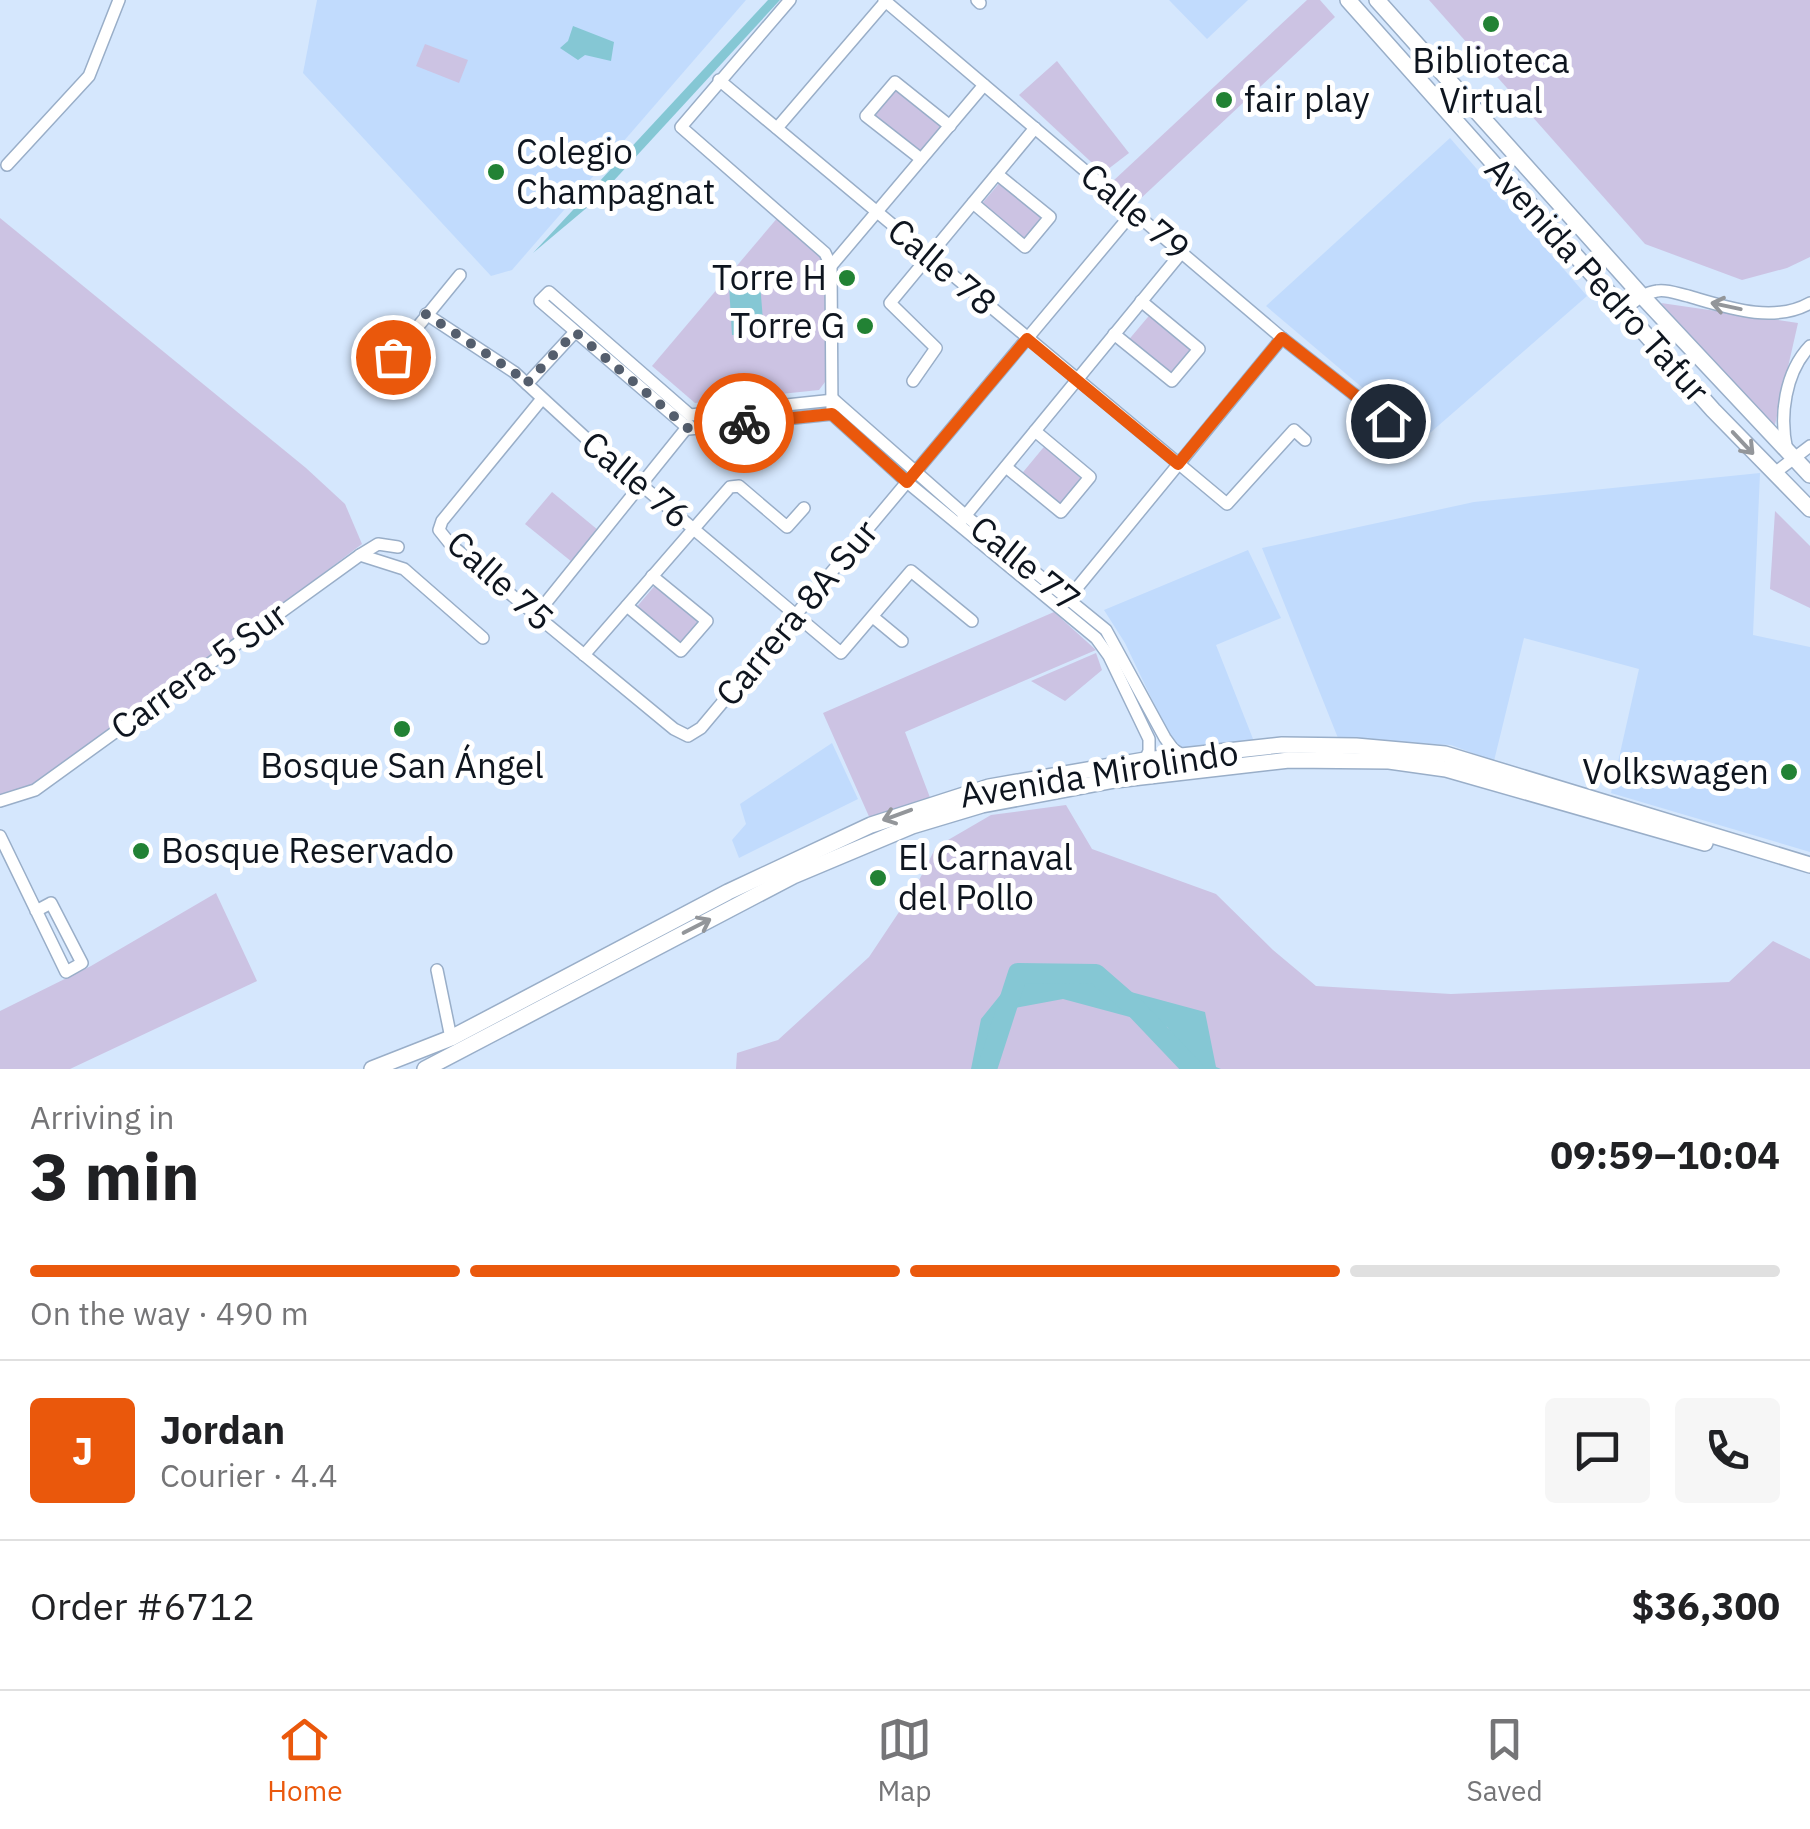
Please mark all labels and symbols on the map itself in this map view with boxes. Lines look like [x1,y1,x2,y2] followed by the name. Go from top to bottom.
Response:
[1480,13,1502,35] marker: Biblioteca Virtual
[1412,37,1570,123] place label: Biblioteca Virtual
[1244,76,1370,122] place label: fair play
[1213,89,1235,111] marker: fair play
[516,128,715,214] place label: Colegio Champagnat
[1475,147,1720,412] street label: Avenida Pedro Tafur
[1072,152,1200,270] street label: Calle 79
[485,161,507,183] marker: Colegio Champagnat
[879,207,1007,325] street label: Calle 78
[712,254,827,300] place label: Torre H
[836,267,858,289] marker: Torre H
[1711,295,1743,314] one-way arrow
[730,302,845,348] place label: Torre G
[351,315,436,400] pin
[854,315,876,337] marker: Torre G
[694,373,794,473] courier
[1346,379,1431,464] pin
[573,420,701,538] street label: Calle 76
[1731,430,1755,454] one-way arrow
[961,505,1090,622] street label: Calle 77
[705,510,888,715] street label: Carrera 8A Sur
[437,520,564,640] street label: Calle 75
[101,591,296,750] street label: Carrera 5 Sur
[391,718,413,740] marker: Bosque San Ángel
[956,728,1241,818] street label: Avenida Mirolindo
[260,742,544,788] place label: Bosque San Ángel
[1582,748,1769,794] place label: Volkswagen
[1778,761,1800,783] marker: Volkswagen
[882,807,913,825] one-way arrow
[161,827,454,873] place label: Bosque Reservado
[898,834,1073,920] place label: El Carnaval del Pollo
[130,840,152,862] marker: Bosque Reservado
[867,867,889,889] marker: El Carnaval del Pollo
[681,916,711,935] one-way arrow

